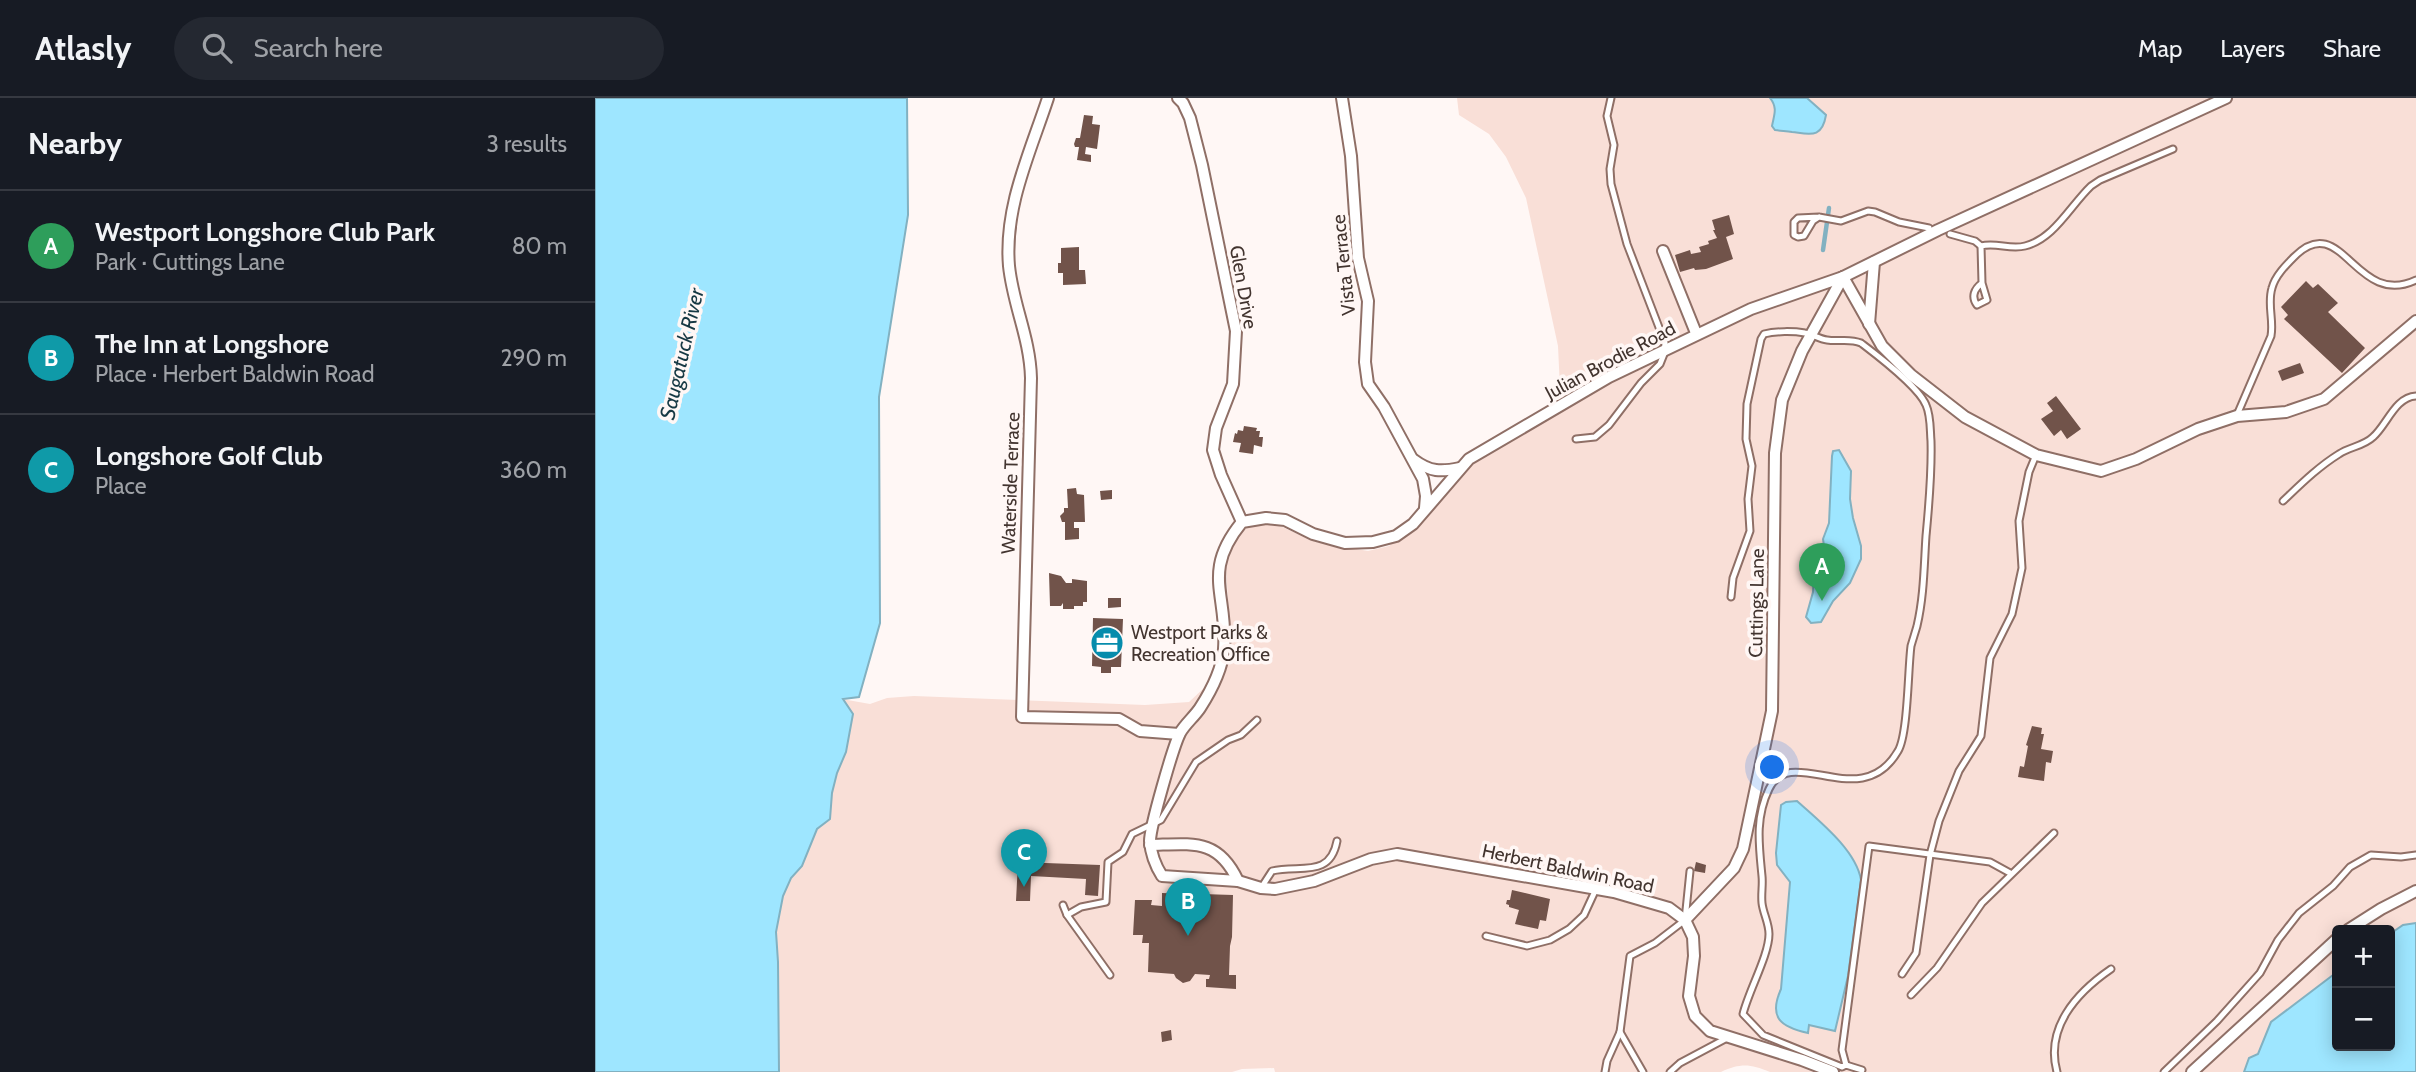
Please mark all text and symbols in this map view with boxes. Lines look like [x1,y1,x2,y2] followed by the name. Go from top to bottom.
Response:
[174,17,664,80] search box
[35,28,132,68] text: Atlasly
[198,29,236,67] icon: search
[254,32,383,64] text: Search here
[2138,34,2182,63] text: Map
[2220,34,2285,63] text: Layers
[2323,34,2381,63] text: Share
[28,125,122,162] text: Nearby
[486,130,567,158] text: 3 results
[1327,213,1360,317] street label: Vista Terrace
[95,216,435,248] text: Westport Longshore Club Park
[44,232,58,260] text: A
[512,232,567,260] text: 80 m
[1225,244,1262,331] street label: Glen Drive
[95,248,285,276] text: Park · Cuttings Lane
[654,284,709,422] water label: Saugatuck River
[1540,316,1679,405] street label: Julian Brodie Road
[95,328,329,360] text: The Inn at Longshore
[44,344,58,372] text: B
[500,344,567,372] text: 290 m
[95,360,374,388] text: Place · Herbert Baldwin Road
[997,411,1024,554] street label: Waterside Terrace
[95,440,323,472] text: Longshore Golf Club
[44,456,58,484] text: C
[500,456,567,484] text: 360 m
[95,472,147,500] text: Place
[1799,543,1845,601] pin: A
[1744,548,1769,658] street label: Cuttings Lane
[1131,621,1270,666] place label: Westport Parks & Recreation Office
[1088,624,1126,662] office icon: Westport Parks & Recreation Office
[1755,750,1789,784] your location
[1001,829,1047,887] pin: C
[1480,839,1656,898] street label: Herbert Baldwin Road
[1165,878,1211,936] pin: B
[2332,925,2395,1051] map controls
[2332,925,2395,988] button: +
[2332,988,2395,1051] button: −

